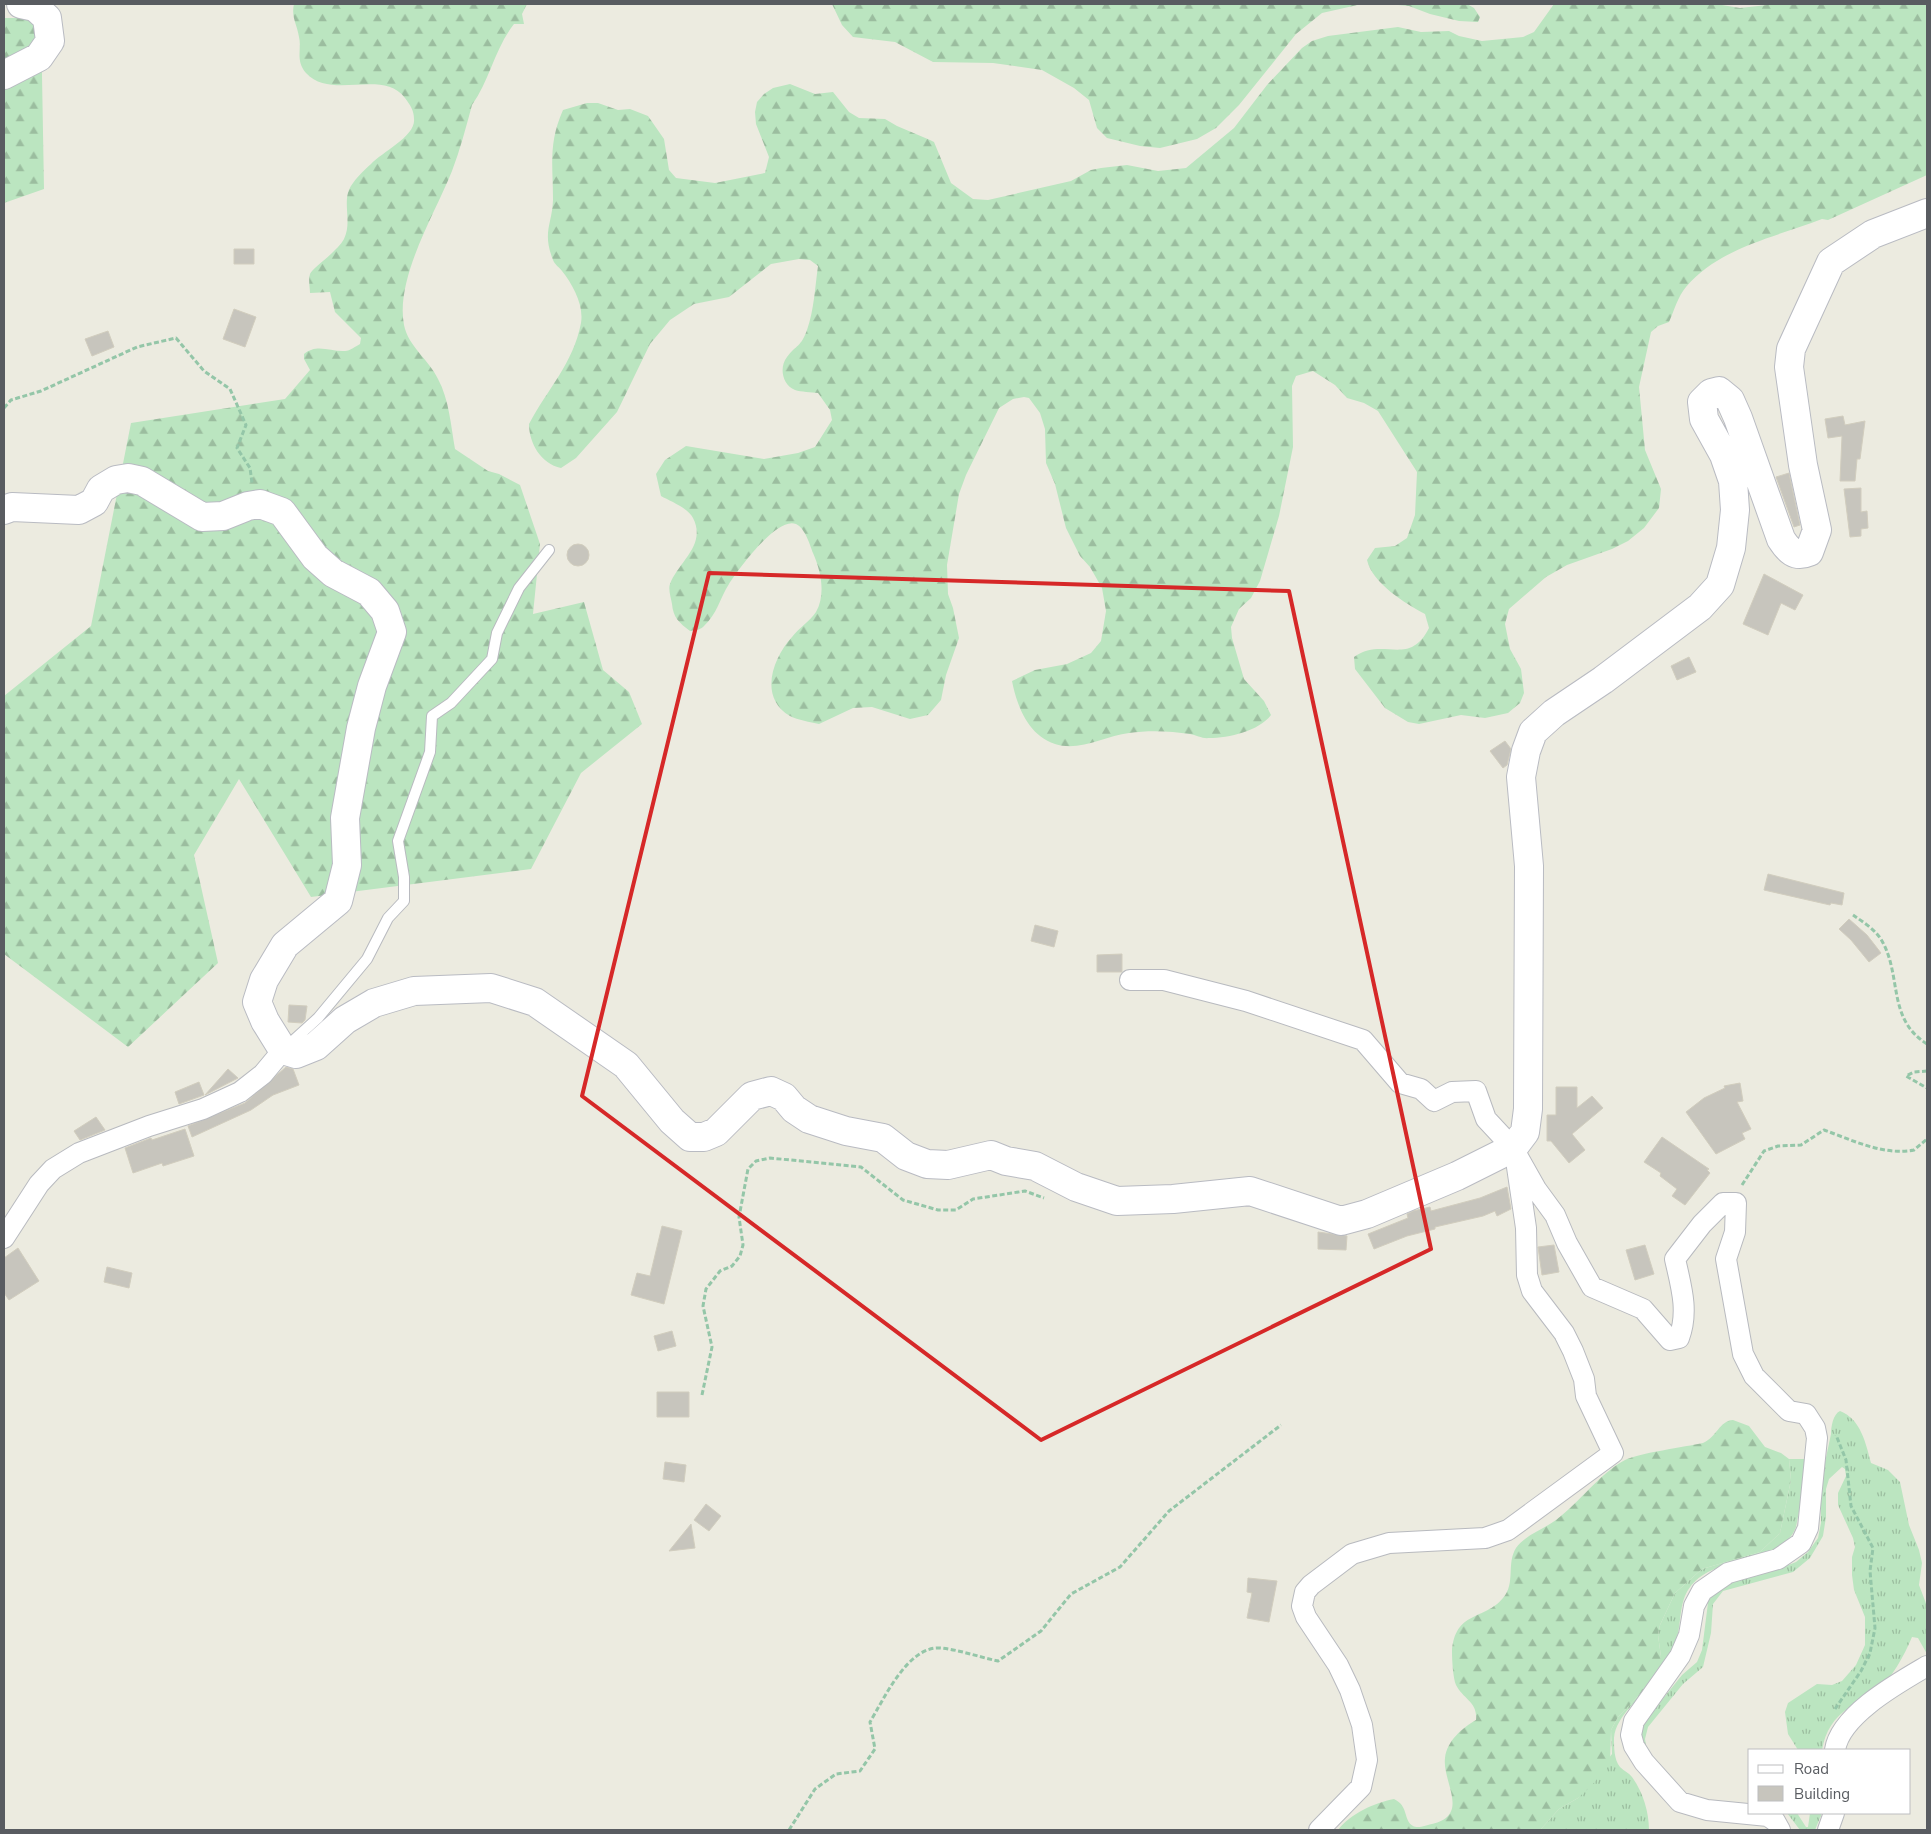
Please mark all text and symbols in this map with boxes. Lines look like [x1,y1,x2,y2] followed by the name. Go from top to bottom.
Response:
[1748,1749,1911,1814] legend
[1794,1759,1829,1779] text: Road
[1794,1784,1850,1804] text: Building

